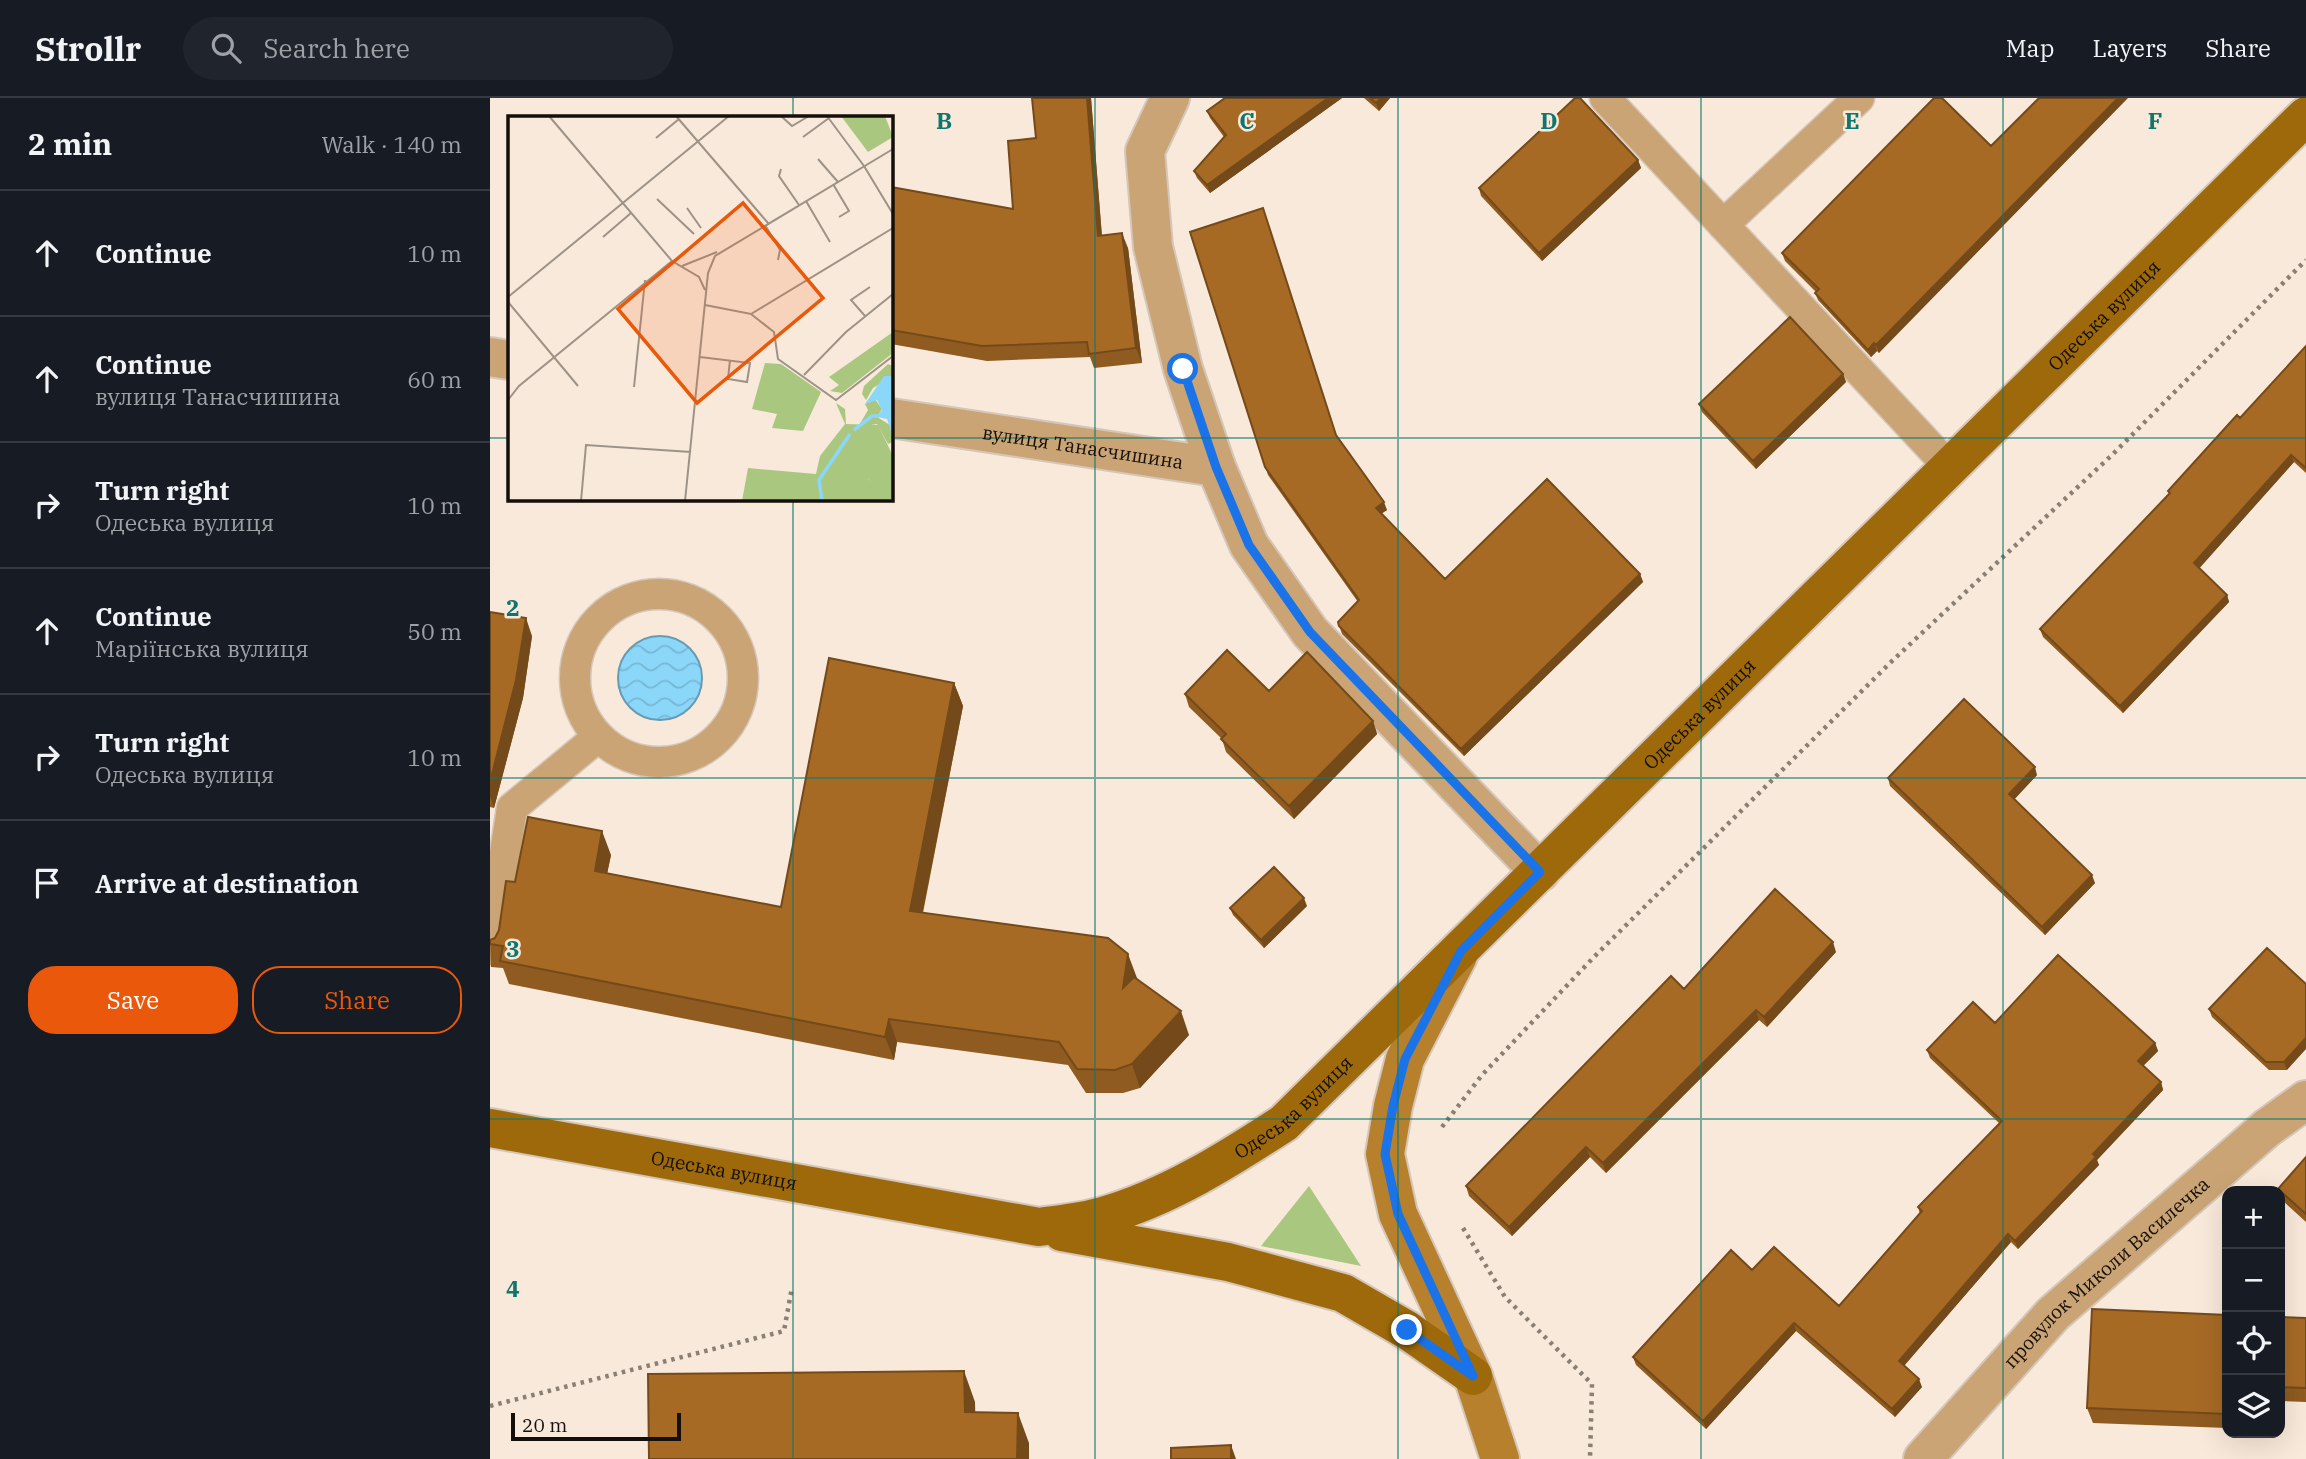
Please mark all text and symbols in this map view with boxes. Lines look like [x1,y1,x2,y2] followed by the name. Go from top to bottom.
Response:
[183,17,673,80] search box
[35,27,141,70] text: Strollr
[207,29,245,67] icon: search
[263,31,410,65] text: Search here
[2006,32,2054,64] text: Map
[2092,32,2167,64] text: Layers
[2205,32,2271,64] text: Share
[936,105,952,135] text: B
[1239,105,1255,135] text: C
[1540,105,1558,135] text: D
[1844,105,1860,135] text: E
[2148,105,2162,135] text: F
[508,116,892,500] inset map
[28,124,112,163] text: 2 min
[321,129,462,159] text: Walk · 140 m
[28,234,66,272] icon: ahead
[95,236,212,270] text: Continue
[407,238,462,268] text: 10 m
[2043,255,2165,376] street label: Одеська вулиця
[95,347,212,381] text: Continue
[1167,353,1198,384] route start
[28,360,66,398] icon: ahead
[407,364,462,394] text: 60 m
[95,381,341,411] text: вулиця Танасчишина
[981,420,1185,474] street label: вулиця Танасчишина
[95,473,229,507] text: Turn right
[28,486,66,524] icon: right
[407,490,462,520] text: 10 m
[95,507,274,537] text: Одеська вулиця
[506,592,520,622] text: 2
[95,599,212,633] text: Continue
[28,612,66,650] icon: ahead
[407,616,462,646] text: 50 m
[95,633,309,663] text: Маріїнська вулиця
[1638,653,1760,774] street label: Одеська вулиця
[95,725,229,759] text: Turn right
[28,738,66,776] icon: right
[407,742,462,772] text: 10 m
[95,759,274,789] text: Одеська вулиця
[28,864,66,902] icon: arrive
[95,866,359,900] text: Arrive at destination
[506,933,520,963] text: 3
[28,966,238,1034] button: Save
[252,966,462,1034] button: Share
[1229,1051,1357,1164] street label: Одеська вулиця
[649,1145,799,1195] street label: Одеська вулиця
[1998,1172,2214,1373] street label: провулок Миколи Василечка
[2222,1186,2285,1438] map controls
[2222,1186,2285,1249] button: +
[2222,1249,2285,1312] button: −
[506,1273,520,1303] text: 4
[2222,1312,2285,1375] button: locate
[1391,1314,1422,1345] route end
[2222,1375,2285,1438] button: layers
[511,1410,681,1442] scale bar
[522,1413,567,1437] text: 20 m

